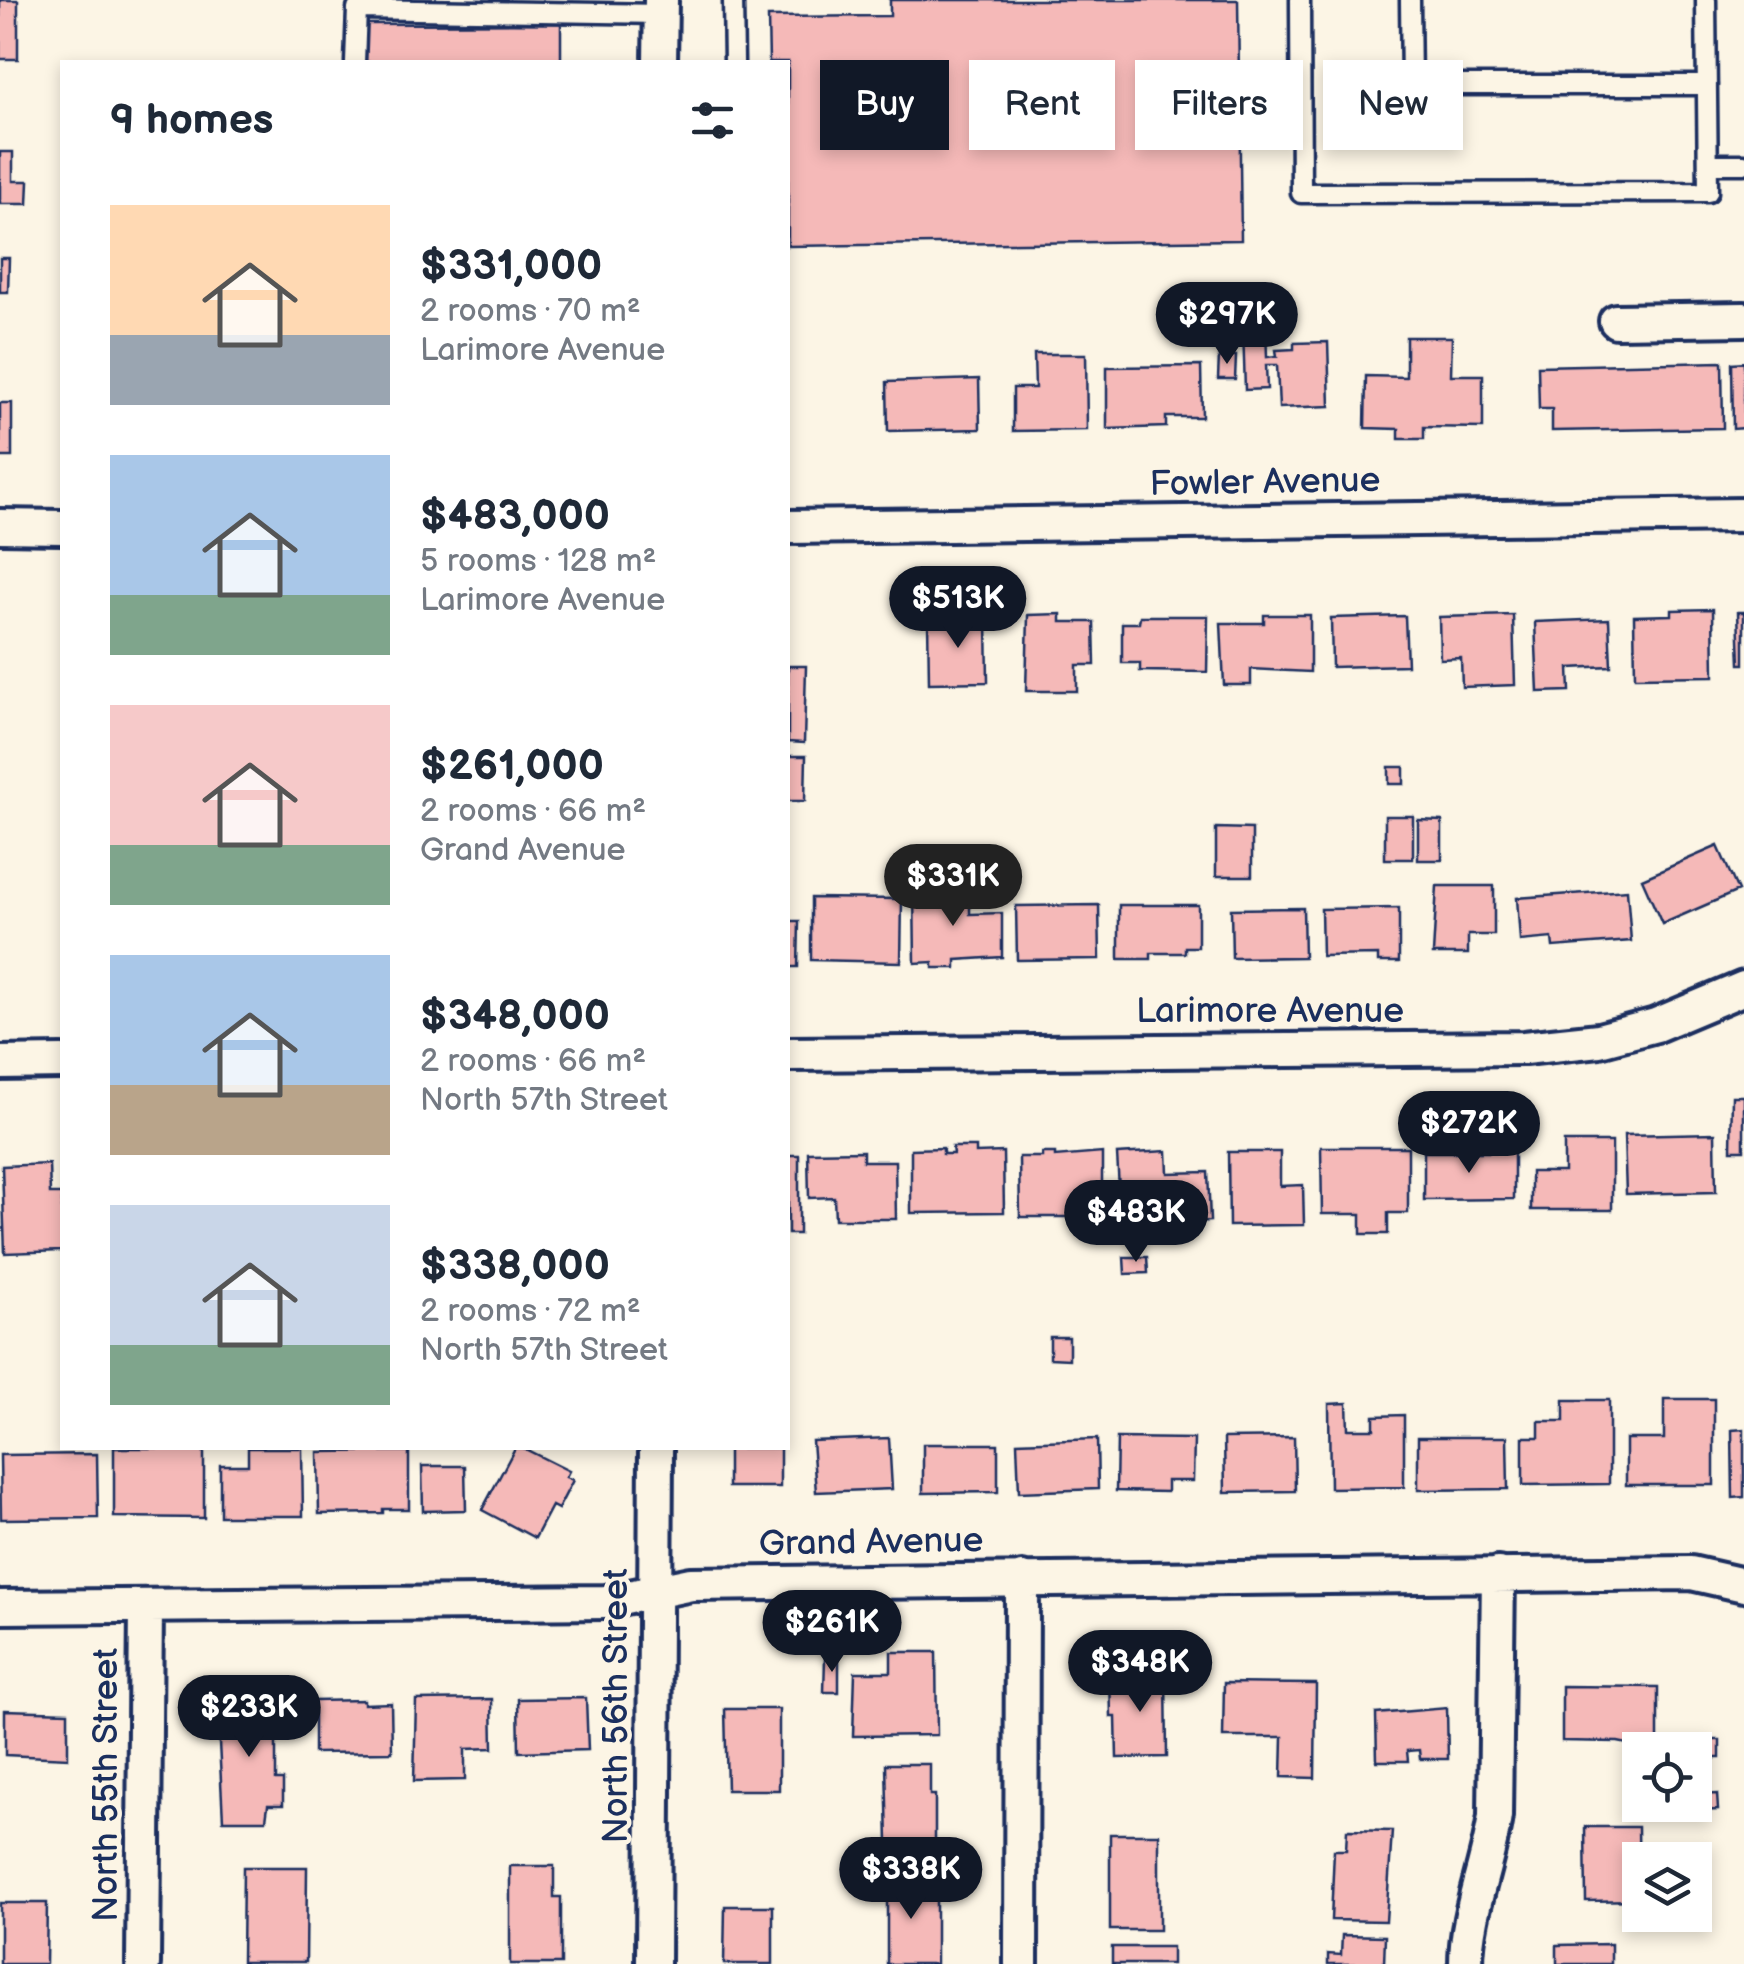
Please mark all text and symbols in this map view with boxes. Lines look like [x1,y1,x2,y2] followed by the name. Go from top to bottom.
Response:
[820,60,949,150] chip: Buy
[969,60,1115,150] chip: Rent
[1135,60,1303,150] chip: Filters
[1323,60,1463,150] chip: New
[685,93,740,148] icon: filters
[110,95,273,146] text: 9 homes
[420,241,602,292] text: $331,000
[190,245,310,365] icon: home
[1157,282,1297,367] pin: $297K
[420,292,641,331] text: 2 rooms · 70 m²
[1178,295,1276,334] text: $297K
[420,331,665,370] text: Larimore Avenue
[1149,459,1381,506] street label: Fowler Avenue
[420,491,610,542] text: $483,000
[190,495,310,615] icon: home
[420,542,656,581] text: 5 rooms · 128 m²
[888,566,1028,651] pin: $513K
[911,579,1005,618] text: $513K
[420,581,665,620] text: Larimore Avenue
[420,741,604,792] text: $261,000
[190,745,310,865] icon: home
[420,792,646,831] text: 2 rooms · 66 m²
[420,831,625,870] text: Grand Avenue
[883,844,1023,929] pin: $331K
[906,857,1000,896] text: $331K
[1136,990,1404,1033] street label: Larimore Avenue
[420,991,610,1042] text: $348,000
[190,995,310,1115] icon: home
[420,1042,646,1081] text: 2 rooms · 66 m²
[420,1081,668,1120] text: North 57th Street
[1399,1091,1539,1176] pin: $272K
[1420,1104,1518,1143] text: $272K
[1066,1180,1206,1265] pin: $483K
[1086,1193,1186,1232] text: $483K
[420,1241,610,1292] text: $338,000
[190,1245,310,1365] icon: home
[420,1292,641,1331] text: 2 rooms · 72 m²
[420,1331,668,1370] text: North 57th Street
[758,1519,984,1566] street label: Grand Avenue
[595,1568,638,1844] street label: North 56th Street
[762,1590,902,1675] pin: $261K
[785,1603,879,1642] text: $261K
[1070,1630,1210,1715] pin: $348K
[1090,1643,1190,1682] text: $348K
[85,1648,128,1922] street label: North 55th Street
[179,1675,319,1760] pin: $233K
[200,1688,298,1727] text: $233K
[1622,1732,1712,1932] map controls
[1622,1732,1712,1822] button: locate
[841,1837,981,1922] pin: $338K
[1622,1842,1712,1932] button: layers
[861,1850,961,1889] text: $338K

